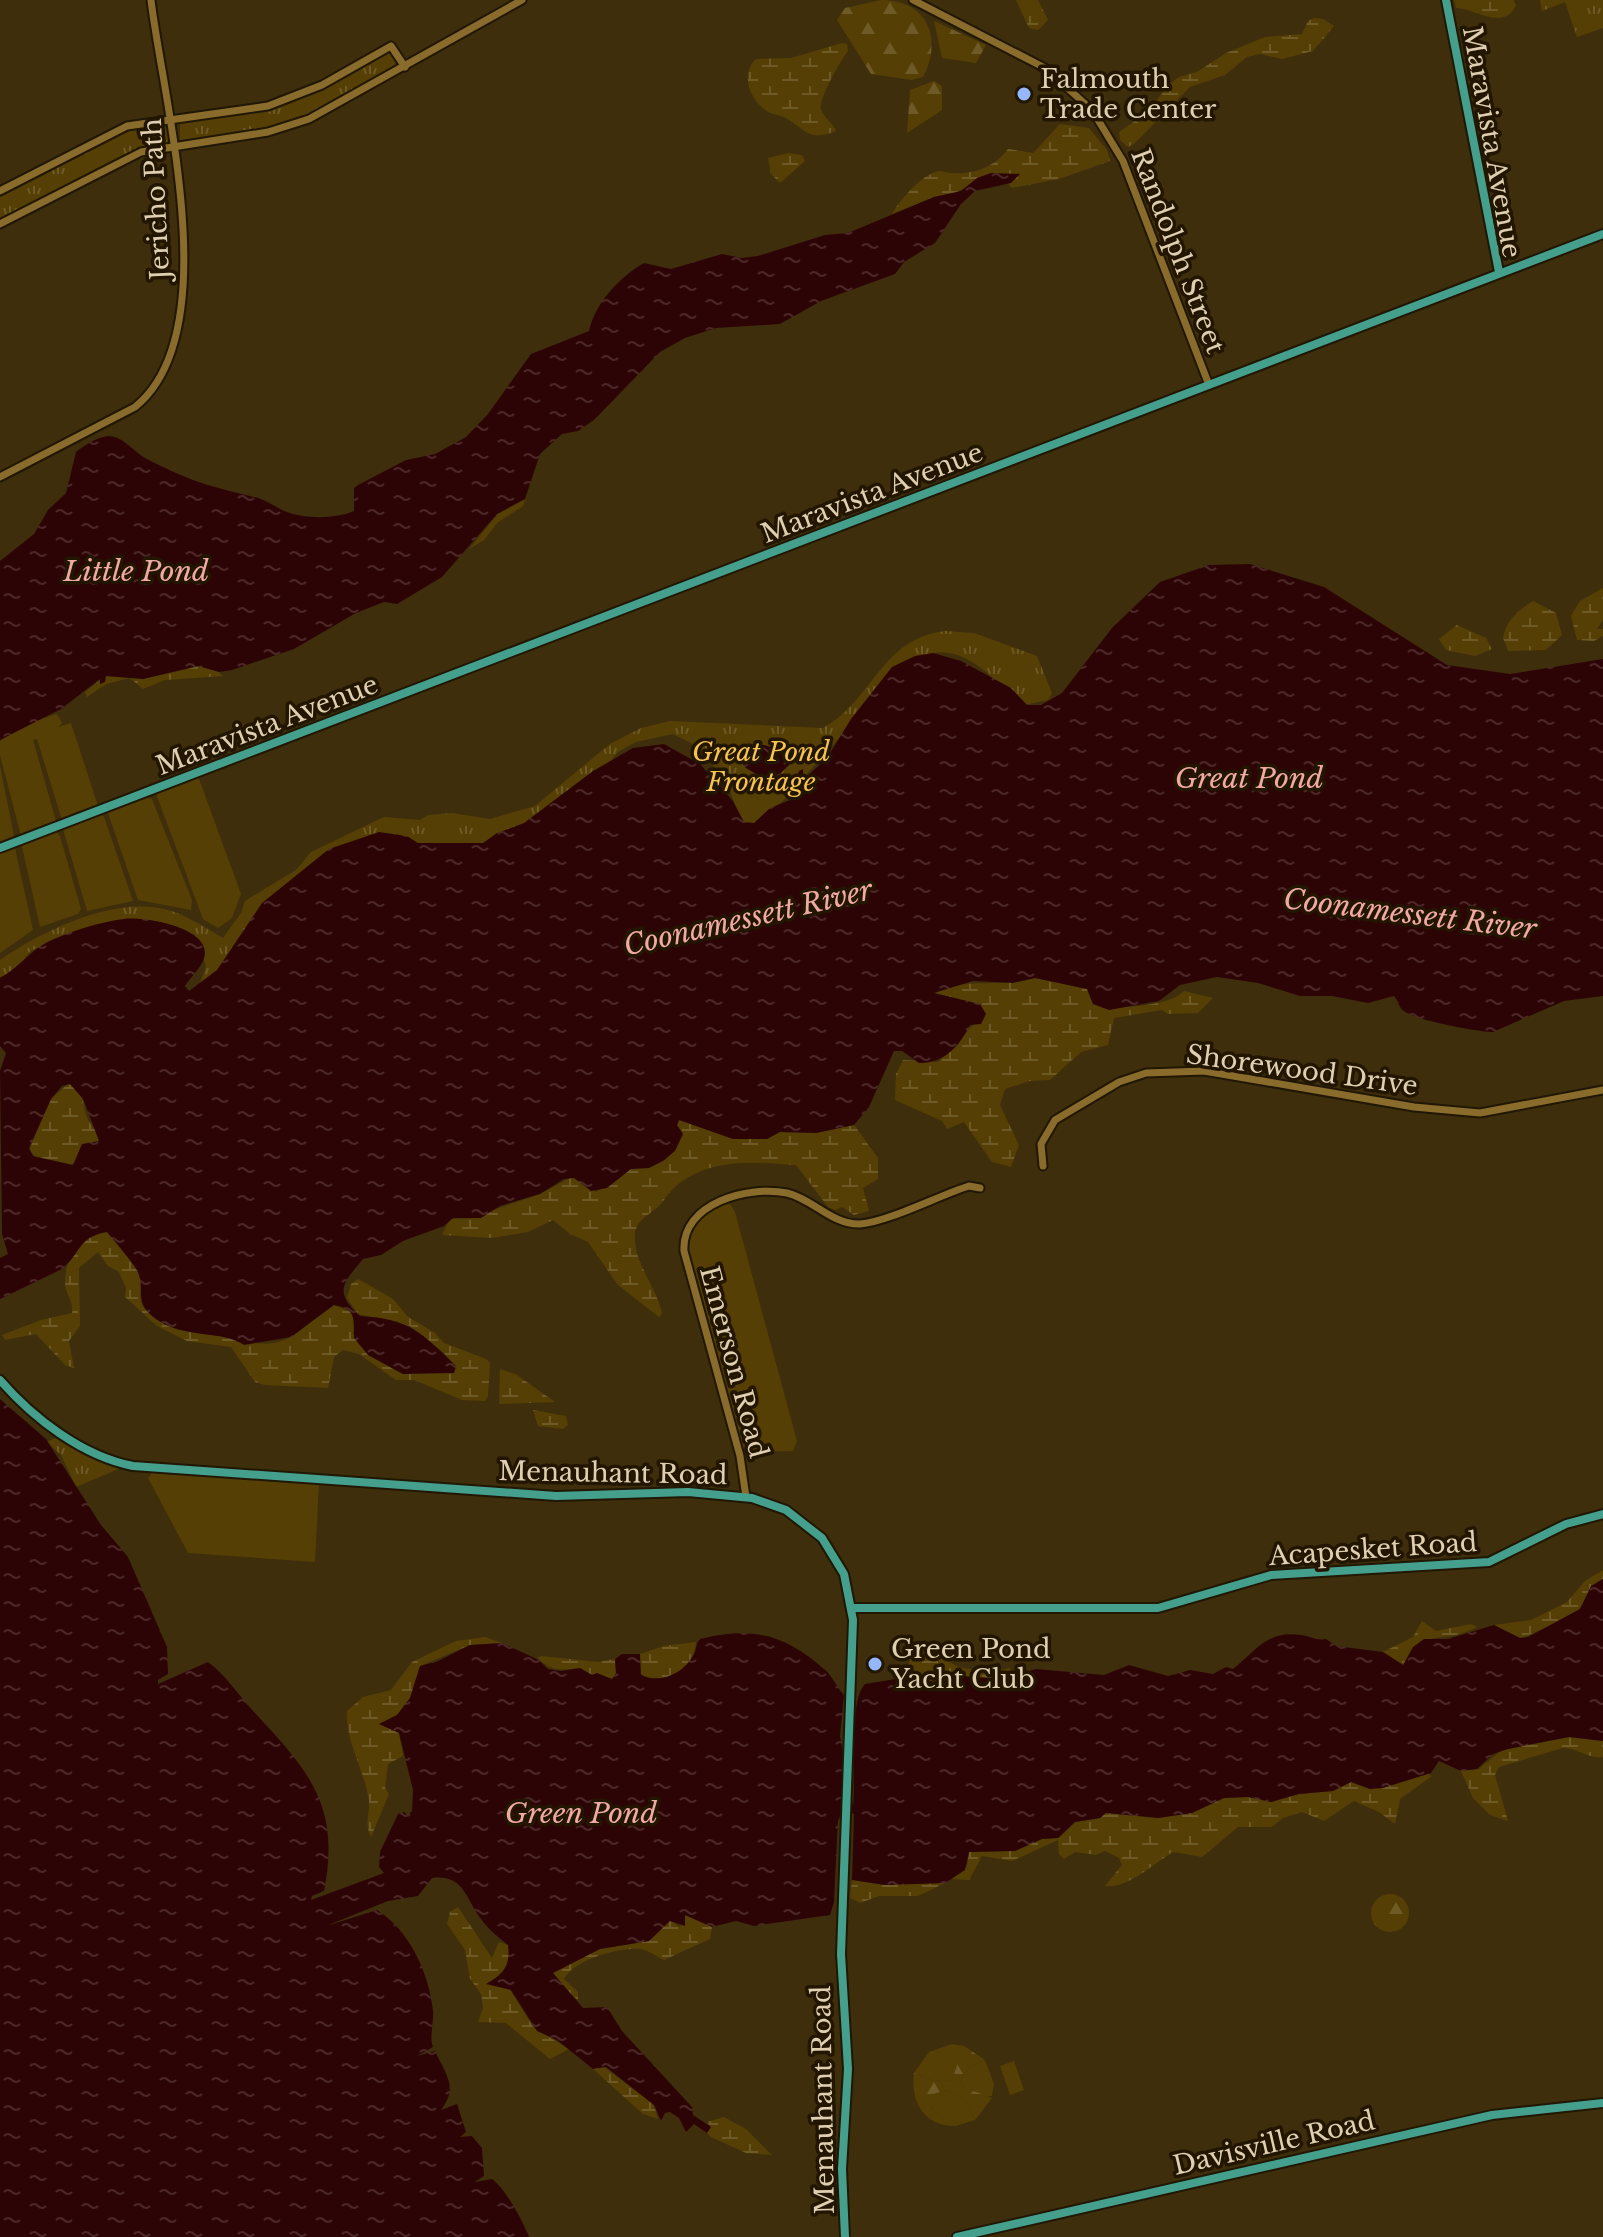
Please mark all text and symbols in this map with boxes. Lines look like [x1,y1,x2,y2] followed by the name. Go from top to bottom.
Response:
[1456,24,1528,260] street label: Maravista Avenue
[1040,63,1217,125] place label: Falmouth Trade Center
[1015,85,1033,103] marker: Falmouth Trade Center
[136,117,176,284] street label: Jericho Path
[1124,144,1232,358] street label: Randolph Street
[757,436,987,550] street label: Maravista Avenue
[62,554,209,589] water label: Little Pond
[152,668,382,782] street label: Maravista Avenue
[692,736,830,798] park label: Great Pond Frontage
[1175,761,1324,796] water label: Great Pond
[620,872,877,964] water label: Coonamessett River
[1282,881,1540,947] water label: Coonamessett River
[1184,1038,1420,1102] street label: Shorewood Drive
[693,1262,775,1462] street label: Emerson Road
[498,1455,728,1491] street label: Menauhant Road
[1267,1526,1478,1572] street label: Acapesket Road
[890,1633,1050,1695] place label: Green Pond Yacht Club
[866,1655,884,1673] marker: Green Pond Yacht Club
[505,1796,657,1831] water label: Green Pond
[805,1985,841,2215] street label: Menauhant Road
[1170,2104,1378,2182] street label: Davisville Road

